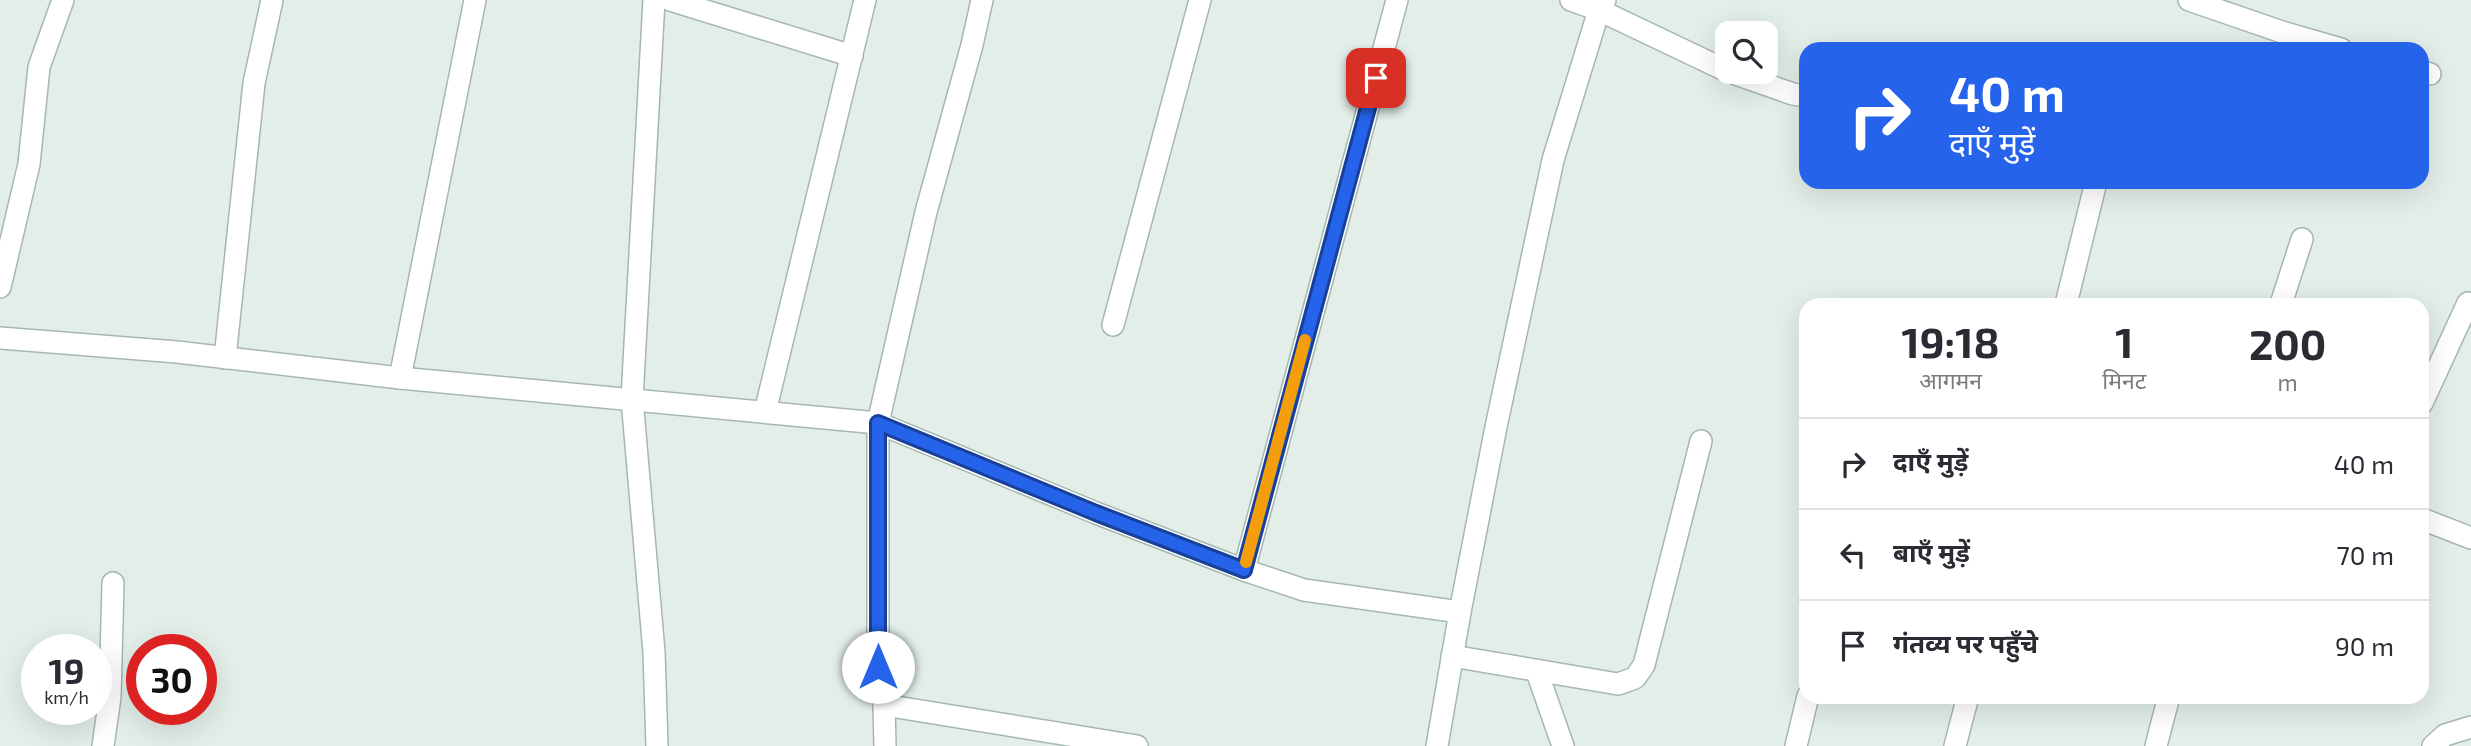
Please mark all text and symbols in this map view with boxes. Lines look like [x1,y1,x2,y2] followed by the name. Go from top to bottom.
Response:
[1715,21,1778,84] map controls
[1715,21,1778,84] button: search
[1346,48,1406,108] pin
[1357,59,1395,97] icon: arrive
[1949,63,2065,122] text: 40 m
[1834,70,1925,161] icon: right
[1949,123,2035,161] text: दाएँ मुड़ें
[1902,316,2000,366] text: 19:18
[2115,316,2133,366] text: 1
[2249,318,2326,368] text: 200
[1919,366,1982,394] text: आगमन
[2102,366,2146,394] text: मिनट
[2278,368,2298,396] text: m
[1834,445,1872,483] icon: right
[1893,445,1968,476] text: दाएँ मुड़ें
[2334,448,2394,479] text: 40 m
[1834,536,1872,574] icon: left
[1893,536,1970,567] text: बाएँ मुड़ें
[2336,539,2394,570] text: 70 m
[1834,627,1872,665] icon: arrive
[1893,627,2038,658] text: गंतव्य पर पहुँचे
[841,630,915,704] position arrow
[2335,630,2394,661] text: 90 m
[126,634,217,725] speed limit sign: 30
[49,649,84,691] text: 19
[44,686,89,708] text: km/h

